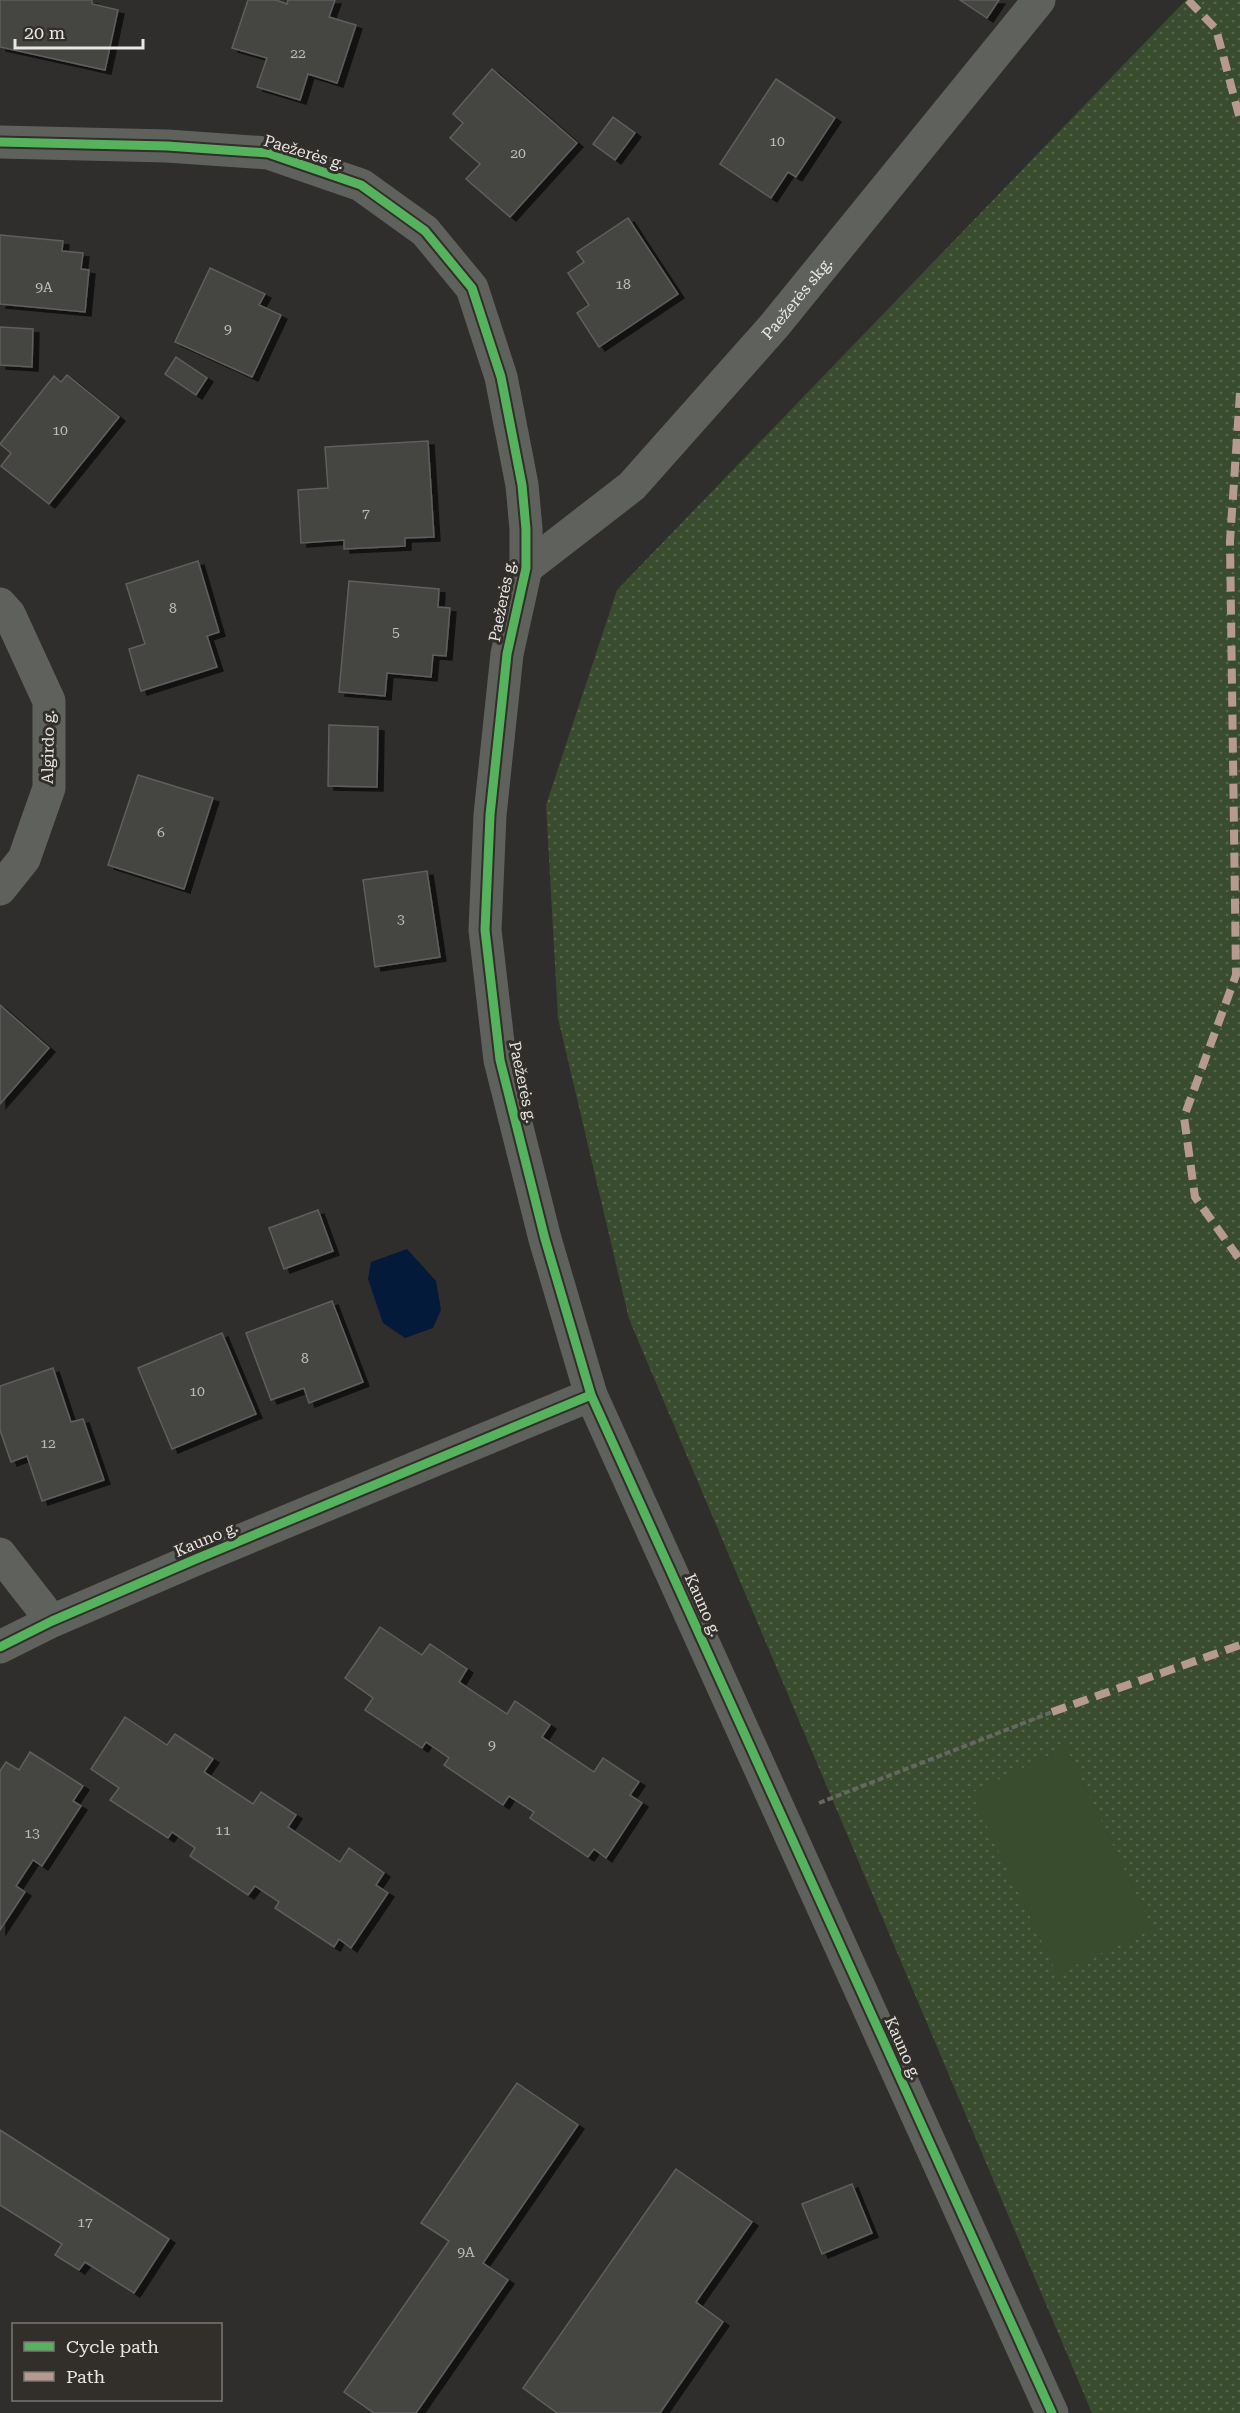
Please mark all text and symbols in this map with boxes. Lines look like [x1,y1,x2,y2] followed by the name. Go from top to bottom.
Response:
[15,12,142,50] scale bar
[24,22,65,43] text: 20 m
[290,45,306,61] house number: 22
[262,131,346,173] street label: Paežerės g.
[769,133,785,149] house number: 10
[510,145,526,161] house number: 20
[757,253,836,343] street label: Paežerės skg.
[615,276,631,292] house number: 18
[35,279,53,295] house number: 9A
[224,321,232,337] house number: 9
[52,422,68,438] house number: 10
[362,505,370,521] house number: 7
[485,558,519,644] street label: Paežerės g.
[169,600,177,616] house number: 8
[392,624,400,640] house number: 5
[38,710,58,784] street label: Algirdo g.
[157,824,165,840] house number: 6
[397,911,405,927] house number: 3
[505,1039,541,1125] street label: Paežerės g.
[301,1350,309,1366] house number: 8
[189,1383,205,1399] house number: 10
[40,1435,56,1451] house number: 12
[171,1517,241,1561] street label: Kauno g.
[681,1571,725,1639] street label: Kauno g.
[488,1737,496,1753] house number: 9
[215,1822,231,1838] house number: 11
[24,1825,40,1841] house number: 13
[881,2014,925,2082] street label: Kauno g.
[77,2214,93,2230] house number: 17
[457,2244,475,2260] house number: 9A
[12,2323,222,2401] legend
[66,2336,159,2357] text: Cycle path
[66,2366,105,2387] text: Path

